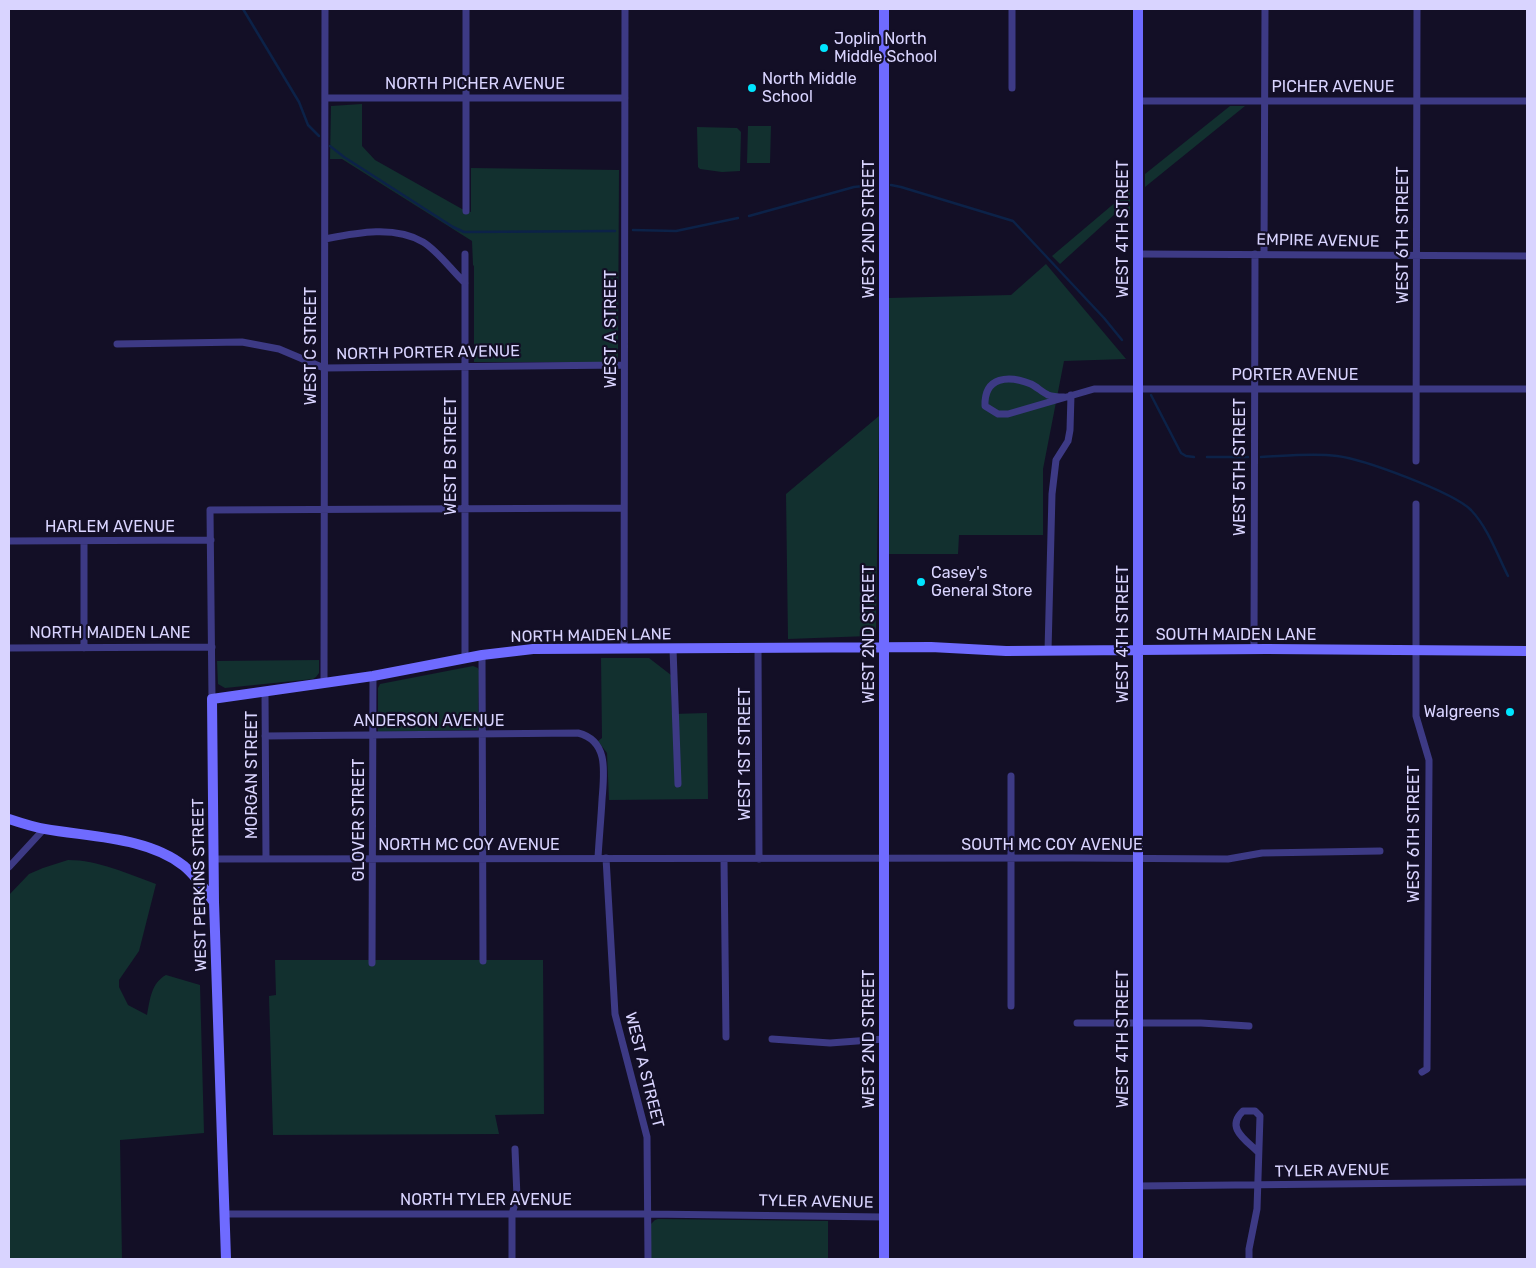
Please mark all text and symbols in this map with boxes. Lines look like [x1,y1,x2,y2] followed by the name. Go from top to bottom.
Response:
[834,29,937,67] place label: Joplin North Middle School
[818,42,830,54] marker: Joplin North Middle School
[762,69,857,107] place label: North Middle School
[385,74,565,94] street label: NORTH PICHER AVENUE
[1272,77,1394,97] street label: PICHER AVENUE
[746,82,758,94] marker: North Middle School
[859,159,879,299] street label: WEST 2ND STREET
[1113,160,1133,298] street label: WEST 4TH STREET
[1393,166,1413,304] street label: WEST 6TH STREET
[1256,230,1380,252] street label: EMPIRE AVENUE
[601,270,621,388] street label: WEST A STREET
[301,287,321,405] street label: WEST C STREET
[336,342,520,364] street label: NORTH PORTER AVENUE
[1232,365,1358,385] street label: PORTER AVENUE
[441,397,461,515] street label: WEST B STREET
[1230,398,1250,536] street label: WEST 5TH STREET
[45,517,175,537] street label: HARLEM AVENUE
[931,563,1032,601] place label: Casey's General Store
[859,564,879,704] street label: WEST 2ND STREET
[1113,565,1133,703] street label: WEST 4TH STREET
[915,576,927,588] marker: Casey's General Store
[29,623,191,643] street label: NORTH MAIDEN LANE
[510,625,672,647] street label: NORTH MAIDEN LANE
[1156,625,1316,645] street label: SOUTH MAIDEN LANE
[735,687,755,821] street label: WEST 1ST STREET
[1424,702,1500,722] place label: Walgreens
[1504,706,1516,718] marker: Walgreens
[242,711,262,839] street label: MORGAN STREET
[353,711,505,731] street label: ANDERSON AVENUE
[349,758,369,882] street label: GLOVER STREET
[1404,765,1424,903] street label: WEST 6TH STREET
[189,798,211,972] street label: WEST PERKINS STREET
[378,835,560,855] street label: NORTH MC COY AVENUE
[961,835,1143,855] street label: SOUTH MC COY AVENUE
[859,969,879,1109] street label: WEST 2ND STREET
[1113,970,1133,1108] street label: WEST 4TH STREET
[620,1010,668,1130] street label: WEST A STREET
[1274,1160,1390,1182] street label: TYLER AVENUE
[400,1190,572,1210] street label: NORTH TYLER AVENUE
[758,1191,874,1213] street label: TYLER AVENUE

